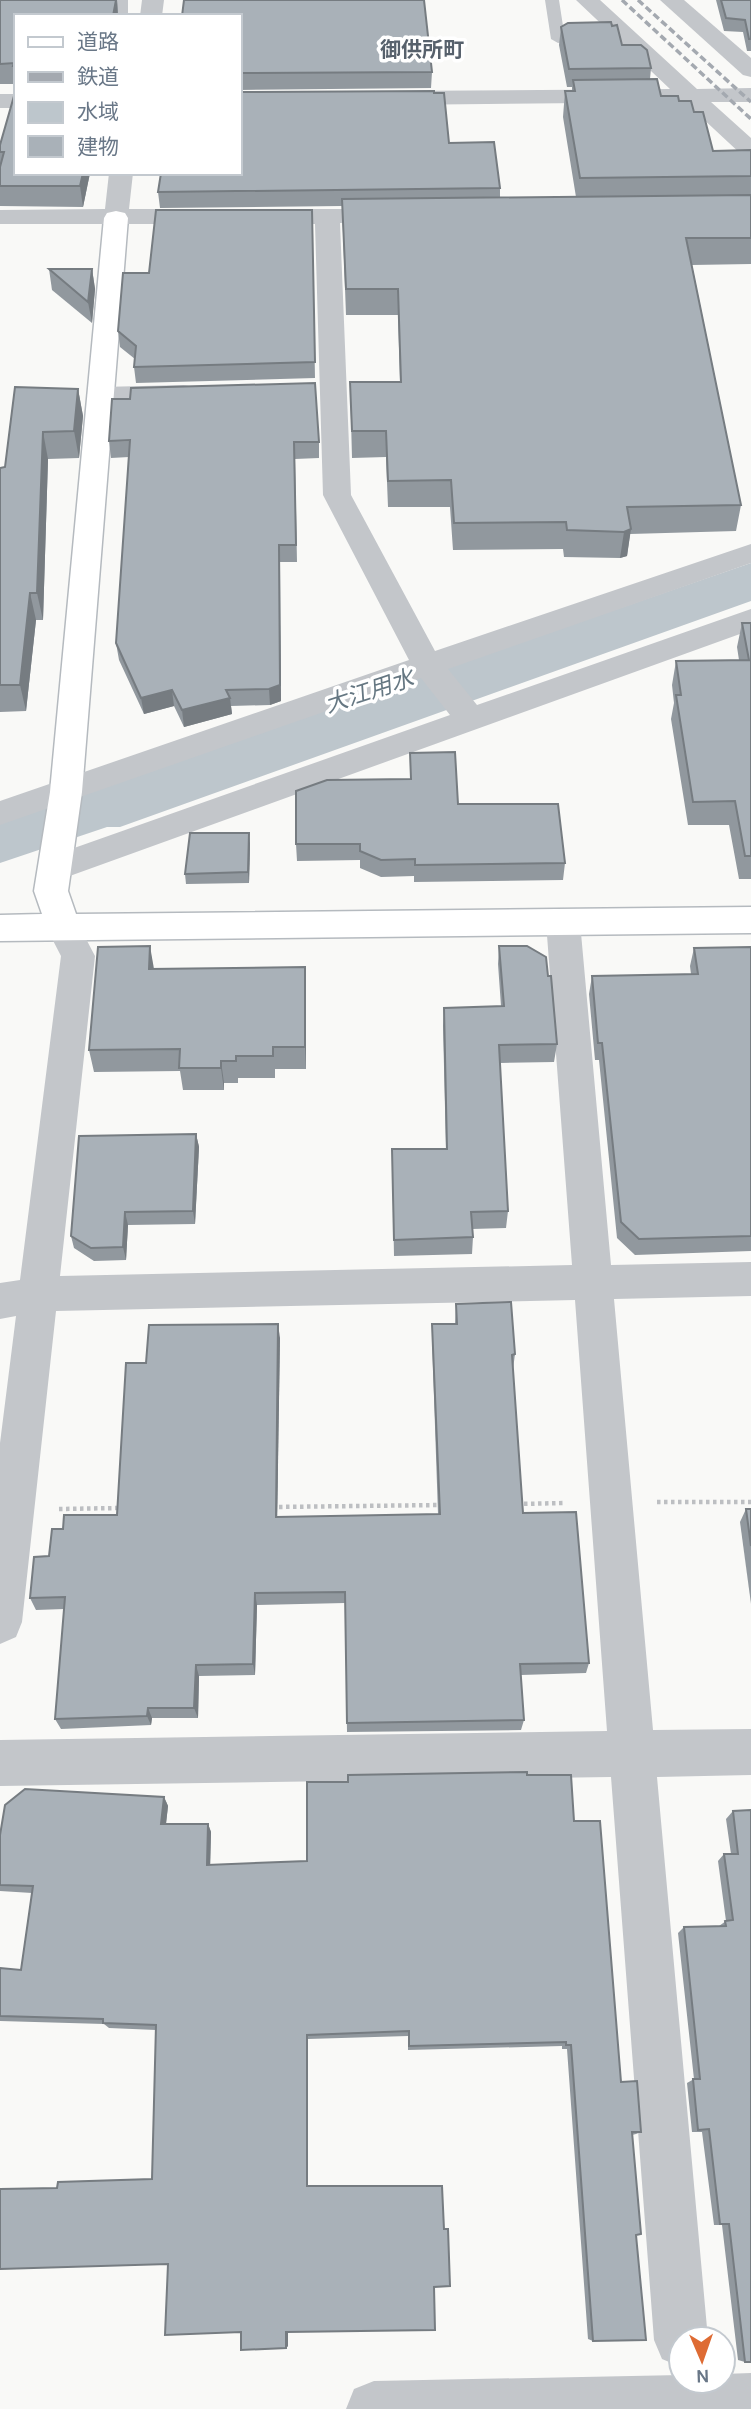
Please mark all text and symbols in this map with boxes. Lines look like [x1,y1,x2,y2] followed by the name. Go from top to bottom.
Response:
[14,14,242,175] legend
[77,30,119,54] text: 道路
[380,38,464,62] district label: 御供所町
[77,65,119,89] text: 鉄道
[77,100,119,124] text: 水域
[77,135,119,159] text: 建物
[321,663,420,719] water label: 大江用水
[667,2325,737,2395] north arrow
[695,2365,710,2387] text: N

